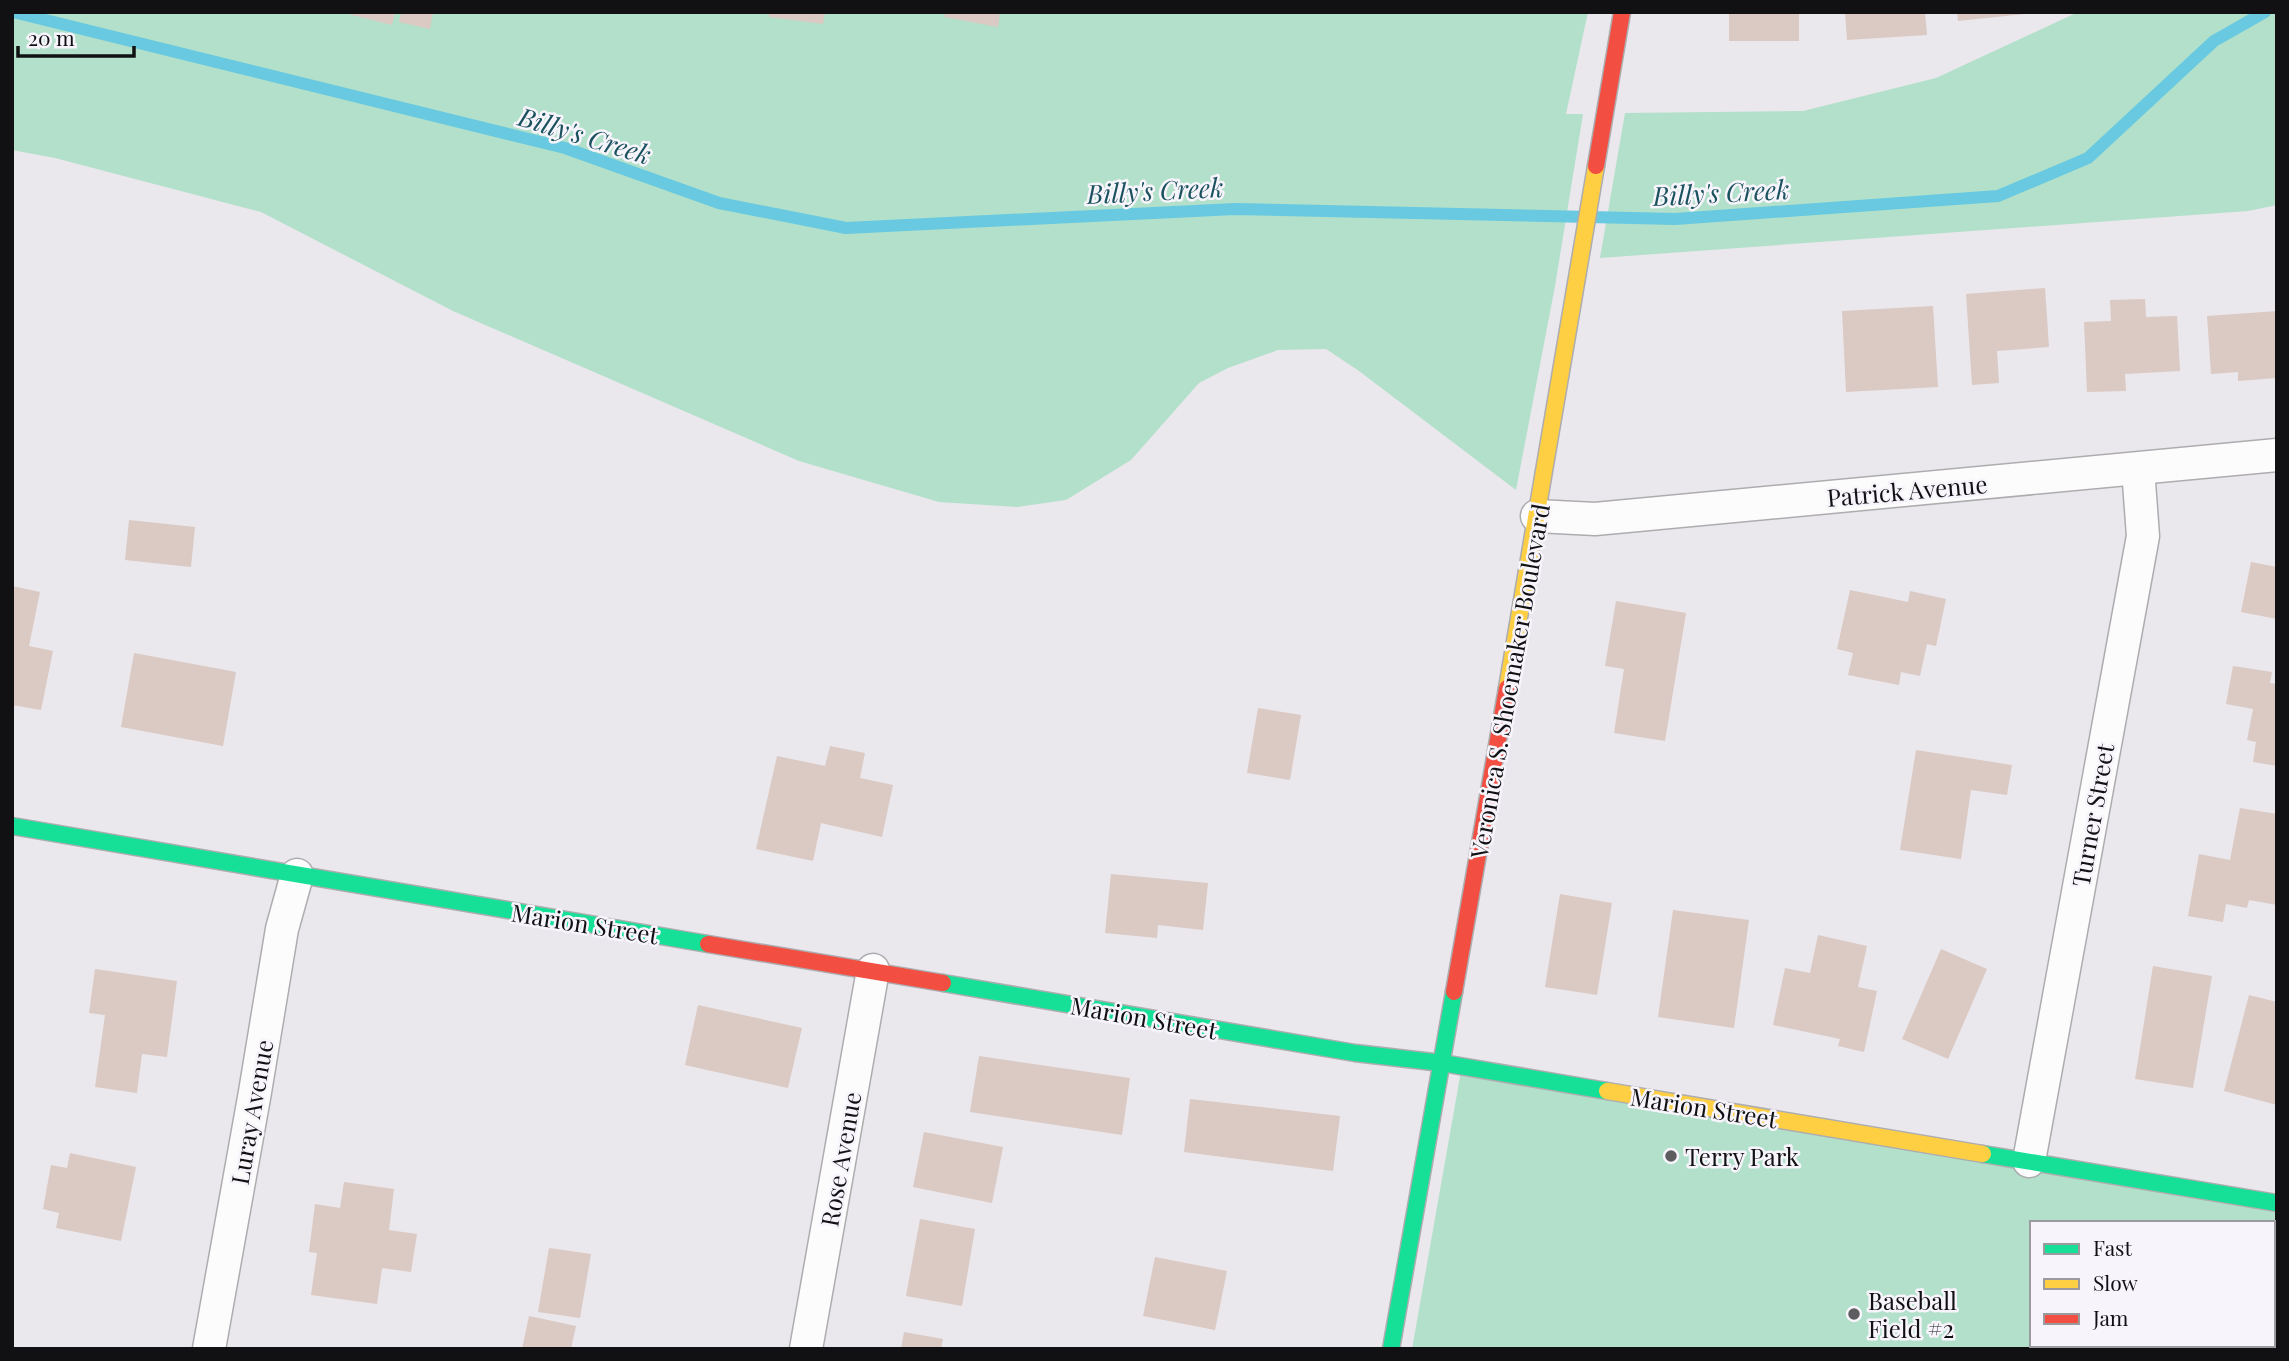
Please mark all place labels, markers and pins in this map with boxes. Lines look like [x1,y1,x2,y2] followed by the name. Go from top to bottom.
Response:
[1685,1140,1800,1172] place label: Terry Park
[1663,1148,1679,1164] marker: Terry Park
[1868,1284,1957,1344] place label: Baseball Field #2
[1846,1306,1862,1322] marker: Baseball Field #2

